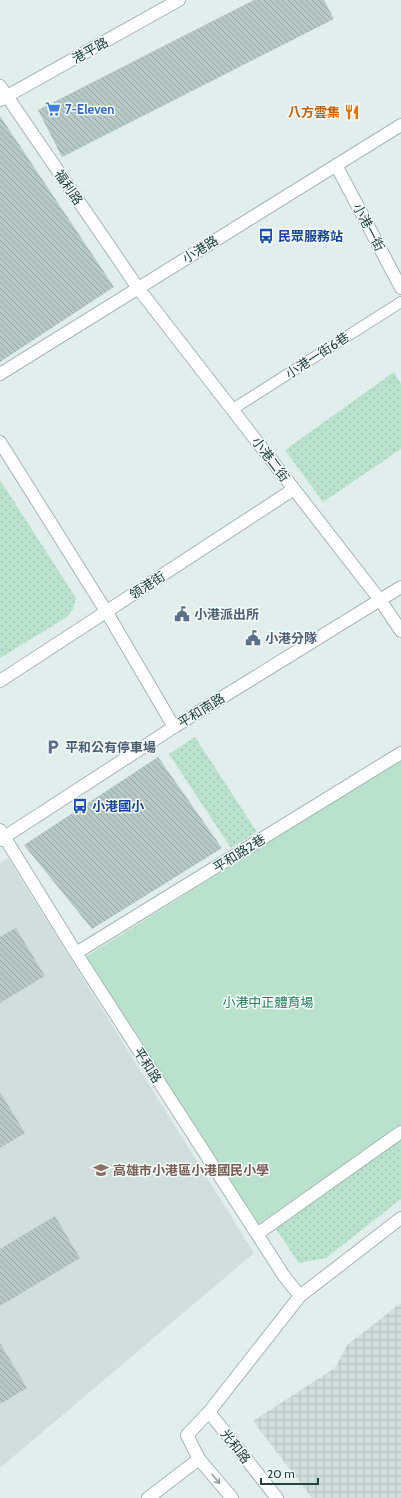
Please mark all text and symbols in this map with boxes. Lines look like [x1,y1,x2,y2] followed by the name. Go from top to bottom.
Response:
[69,34,111,66] street label: 港平路
[44,100,62,118] supermarket icon: 7-Eleven
[65,101,114,117] place label: 7-Eleven
[343,103,361,121] restaurant icon: 八方雲集
[288,104,340,120] place label: 八方雲集
[51,166,87,208] street label: 福利路
[350,200,388,254] street label: 小港一街
[257,227,275,245] bus stop icon: 民眾服務站
[278,228,343,244] place label: 民眾服務站
[179,232,221,266] street label: 小港路
[282,329,352,381] street label: 小港一街6巷
[249,433,293,485] street label: 小港二街
[126,568,168,602] street label: 領港街
[173,605,191,623] public building icon: 小港派出所
[194,606,259,622] place label: 小港派出所
[244,629,262,647] public building icon: 小港分隊
[265,630,317,646] place label: 小港分隊
[175,689,227,731] street label: 平和南路
[44,738,62,756] parking icon: 平和公有停車場
[65,739,156,755] place label: 平和公有停車場
[71,797,89,815] bus stop icon: 小港國小
[92,798,145,814] place label: 小港國小
[210,831,268,875] street label: 平和路2巷
[222,994,314,1010] park label: 小港中正體育場
[131,1044,165,1086] street label: 平和路
[92,1161,110,1179] school or university icon: 高雄市小港區小港國民小學
[113,1162,269,1178] place label: 高雄市小港區小港國民小學
[218,1426,254,1466] street label: 光和路
[261,1460,318,1486] scale bar
[267,1466,295,1481] text: 20 m
[212,1474,221,1484] one-way arrow

